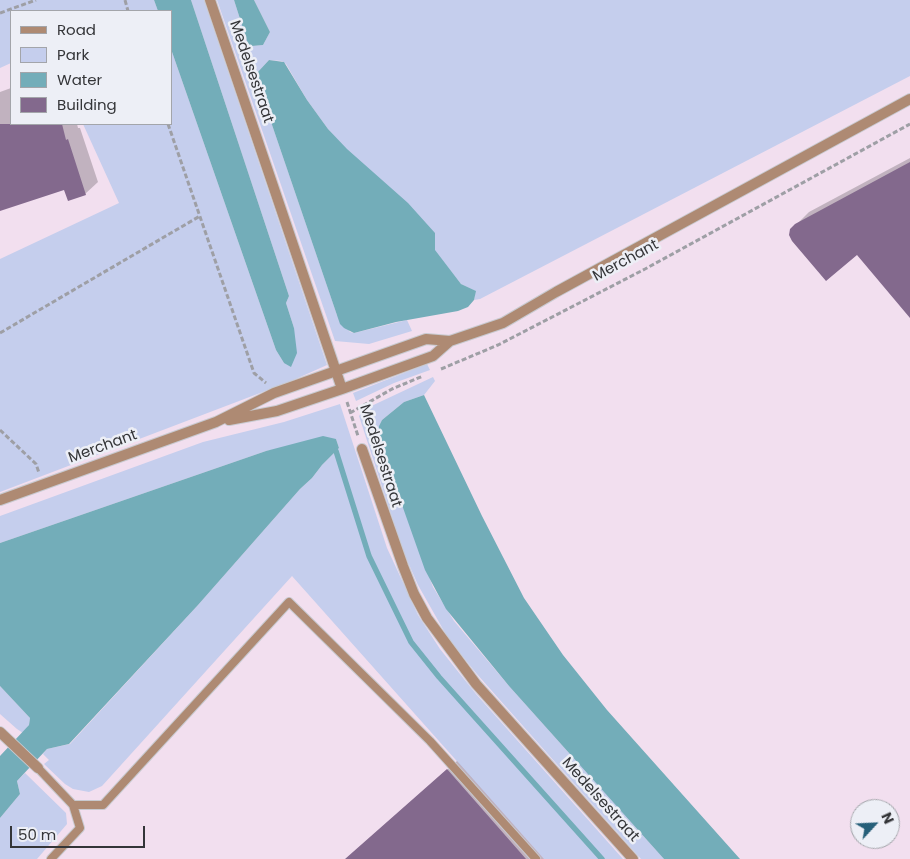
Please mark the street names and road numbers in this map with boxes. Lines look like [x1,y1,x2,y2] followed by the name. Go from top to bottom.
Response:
[225,18,277,126] street label: Medelsestraat
[590,236,662,286] street label: Merchant
[355,402,405,510] street label: Medelsestraat
[66,426,140,468] street label: Merchant
[557,754,643,846] street label: Medelsestraat

